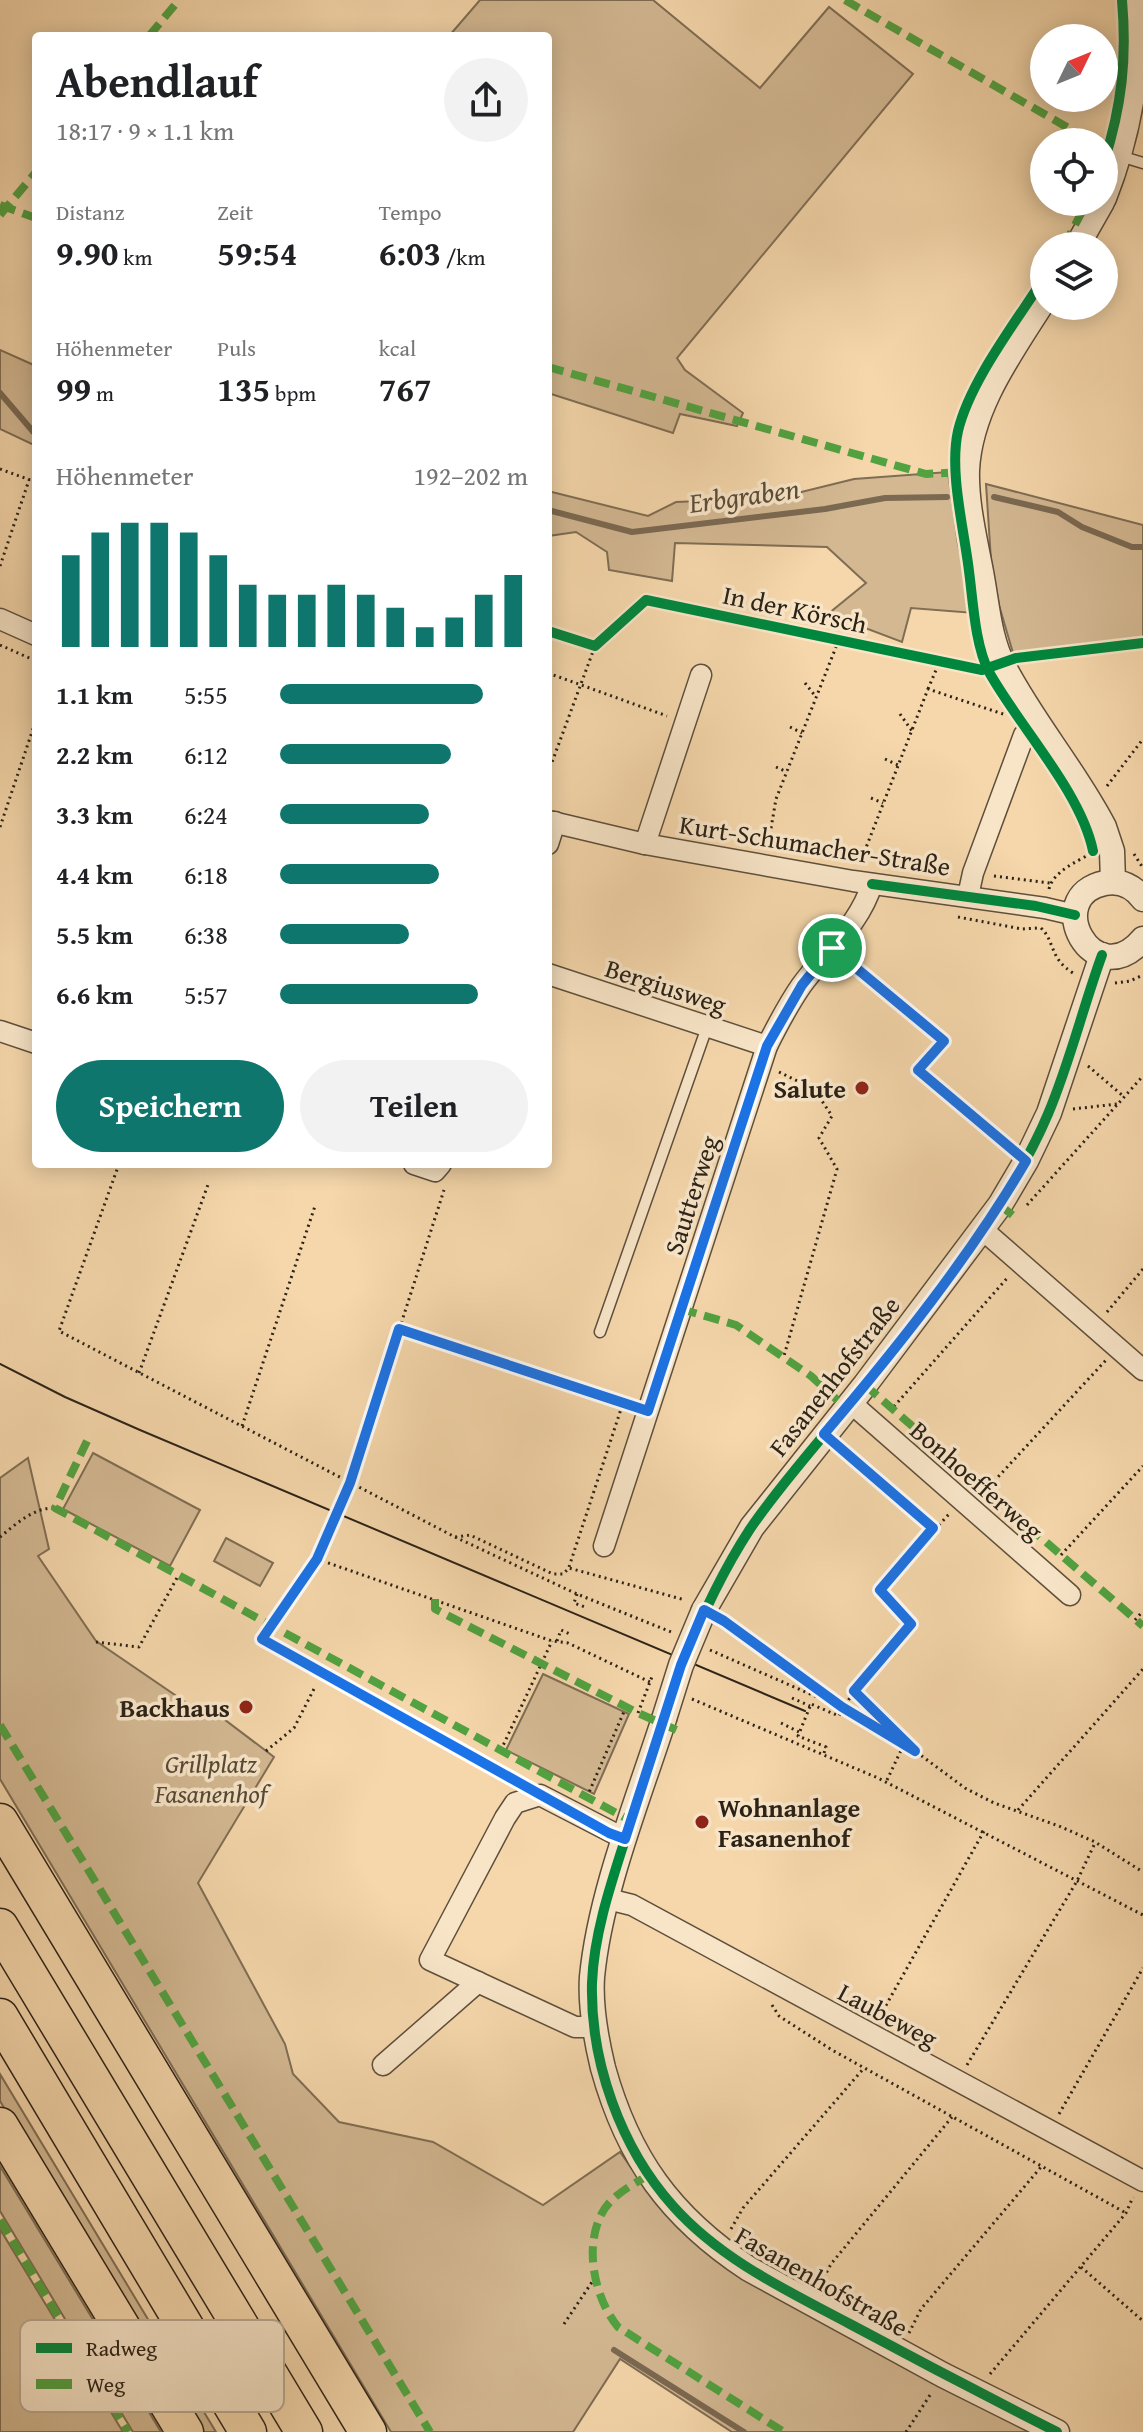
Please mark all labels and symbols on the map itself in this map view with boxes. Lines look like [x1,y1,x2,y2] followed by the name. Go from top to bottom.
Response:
[1030,24,1118,112] north arrow
[685,467,802,523] water label: Erbgraben
[719,575,871,643] street label: In der Körsch
[677,804,953,886] street label: Kurt-Schumacher-Straße
[798,914,866,982] pin
[600,948,732,1024] street label: Bergiusweg
[773,1069,846,1108] place label: Salute
[853,1079,871,1097] marker: Salute
[653,1130,729,1260] street label: Sautterweg
[759,1288,909,1464] street label: Fasanenhofstraße
[902,1411,1052,1549] street label: Bonhoefferweg
[119,1688,230,1727] place label: Backhaus
[237,1698,255,1716] marker: Backhaus
[154,1744,272,1813] park label: Grillplatz Fasanenhof
[718,1788,860,1857] place label: Wohnanlage Fasanenhof
[693,1813,711,1831] marker: Wohnanlage Fasanenhof
[831,1972,945,2058] street label: Laubeweg
[728,2216,916,2346] street label: Fasanenhofstraße
[20,2320,284,2412] legend
[86,2332,157,2364] text: Radweg
[86,2368,125,2400] text: Weg

